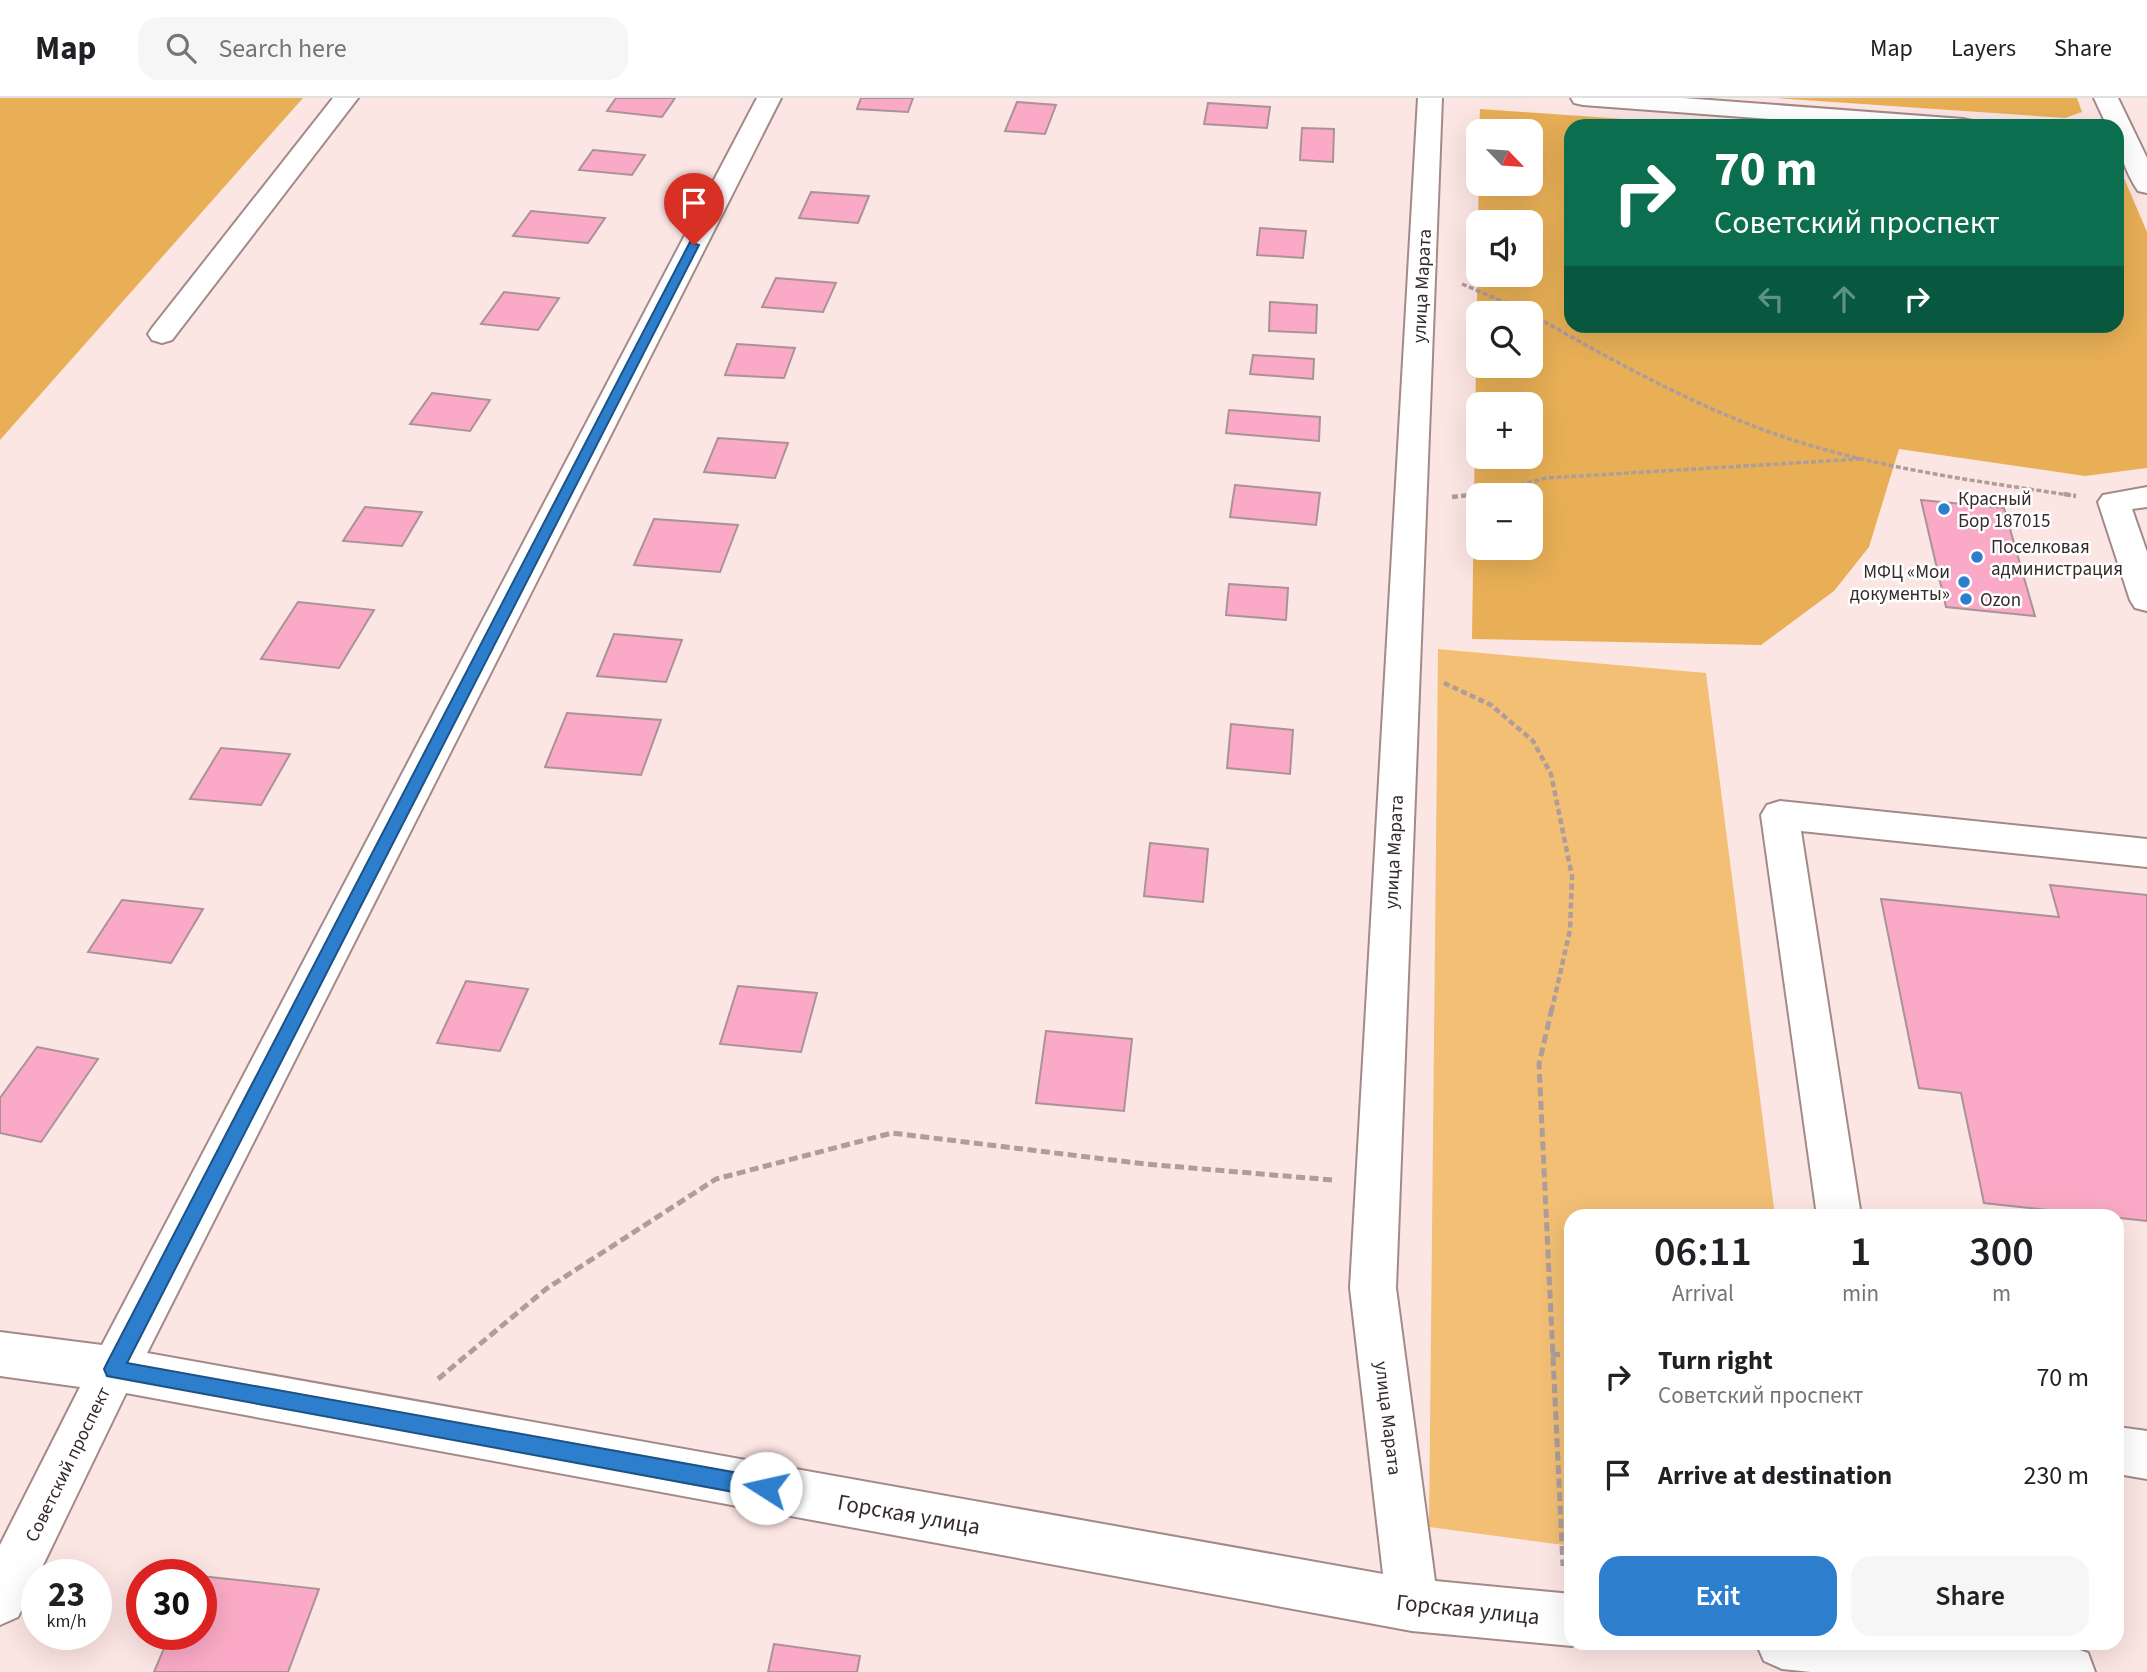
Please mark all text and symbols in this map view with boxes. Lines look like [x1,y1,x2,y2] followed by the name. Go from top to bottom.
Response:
[138,17,628,80] search box
[35,25,96,72] text: Map
[162,29,200,67] icon: search
[218,30,347,67] text: Search here
[1870,31,1913,66] text: Map
[1951,31,2016,66] text: Layers
[2054,31,2112,66] text: Share
[1466,119,1544,196] north arrow
[1466,119,1543,560] map controls
[1714,135,1818,205] text: 70 m
[1599,147,1690,238] icon: right
[664,173,724,245] pin
[675,184,713,222] icon: arrive
[1714,200,2000,246] text: Советский проспект
[1466,210,1543,287] button: sound
[1406,228,1439,344] street label: улица Марата
[1752,280,1790,318] icon: left
[1825,280,1863,318] icon: ahead
[1898,280,1936,318] icon: right
[1466,301,1543,378] button: search
[1466,392,1543,469] button: +
[1466,483,1543,560] button: −
[1958,486,2050,535] place label: Красный Бор 187015
[1936,501,1952,517] marker: Красный Бор 187015
[1991,534,2123,583] place label: Поселковая администрация
[1969,549,1985,565] marker: Поселковая администрация
[1850,559,1950,608] place label: МФЦ «Мои документы»
[1956,574,1972,590] marker: МФЦ «Мои документы»
[1980,587,2021,614] place label: Ozon
[1958,591,1974,607] marker: Ozon
[1378,794,1411,910] street label: улица Марата
[1654,1222,1752,1282] text: 06:11
[1850,1222,1871,1282] text: 1
[1969,1222,2034,1282] text: 300
[1672,1277,1734,1310] text: Arrival
[1842,1277,1879,1310] text: min
[1992,1277,2011,1310] text: m
[1658,1342,1773,1379] text: Turn right
[1599,1358,1637,1396] icon: right
[2036,1359,2089,1396] text: 70 m
[1367,1360,1408,1477] street label: улица Марата
[1658,1379,1863,1412] text: Советский проспект
[19,1382,118,1547] street label: Советский проспект
[729,1451,803,1525] position arrow
[1599,1456,1637,1494] icon: arrive
[1658,1457,1892,1494] text: Arrive at destination
[2023,1457,2089,1494] text: 230 m
[835,1486,983,1543] street label: Горская улица
[1599,1556,1837,1636] button: Exit
[1851,1556,2089,1636] button: Share
[126,1559,217,1650] speed limit sign: 30
[48,1570,85,1620] text: 23
[1395,1586,1541,1633] street label: Горская улица
[47,1609,86,1634] text: km/h

